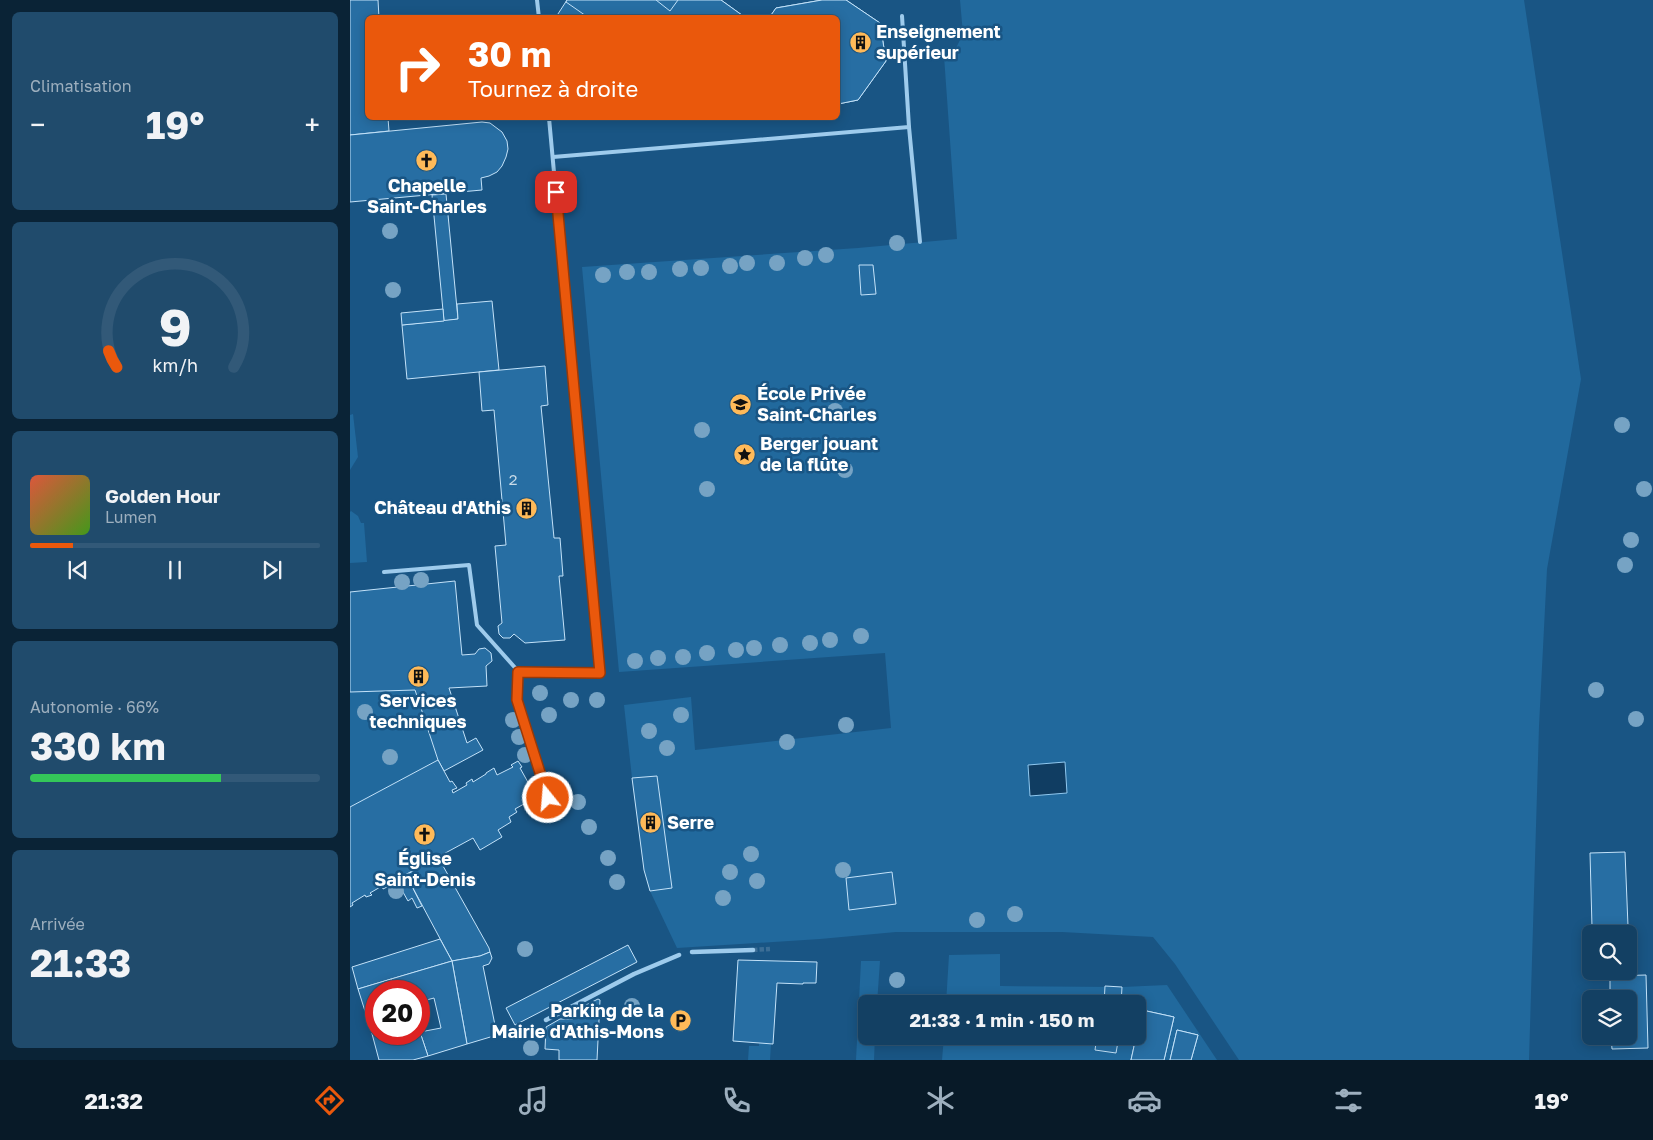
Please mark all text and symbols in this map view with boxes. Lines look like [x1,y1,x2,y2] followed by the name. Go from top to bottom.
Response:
[876,20,1001,63] place label: Enseignement supérieur
[848,30,872,54] building icon: Enseignement supérieur
[468,33,551,75] text: 30 m
[385,35,450,100] icon: right
[468,75,638,102] text: Tournez à droite
[30,76,132,96] text: Climatisation
[146,102,204,147] text: 19°
[30,108,45,141] text: −
[305,108,320,141] text: +
[415,149,439,173] church icon: Chapelle Saint-Charles
[535,171,577,213] pin
[367,174,487,217] place label: Chapelle Saint-Charles
[542,178,570,206] icon: arrive
[158,295,192,357] text: 9
[152,354,198,376] text: km/h
[757,382,877,425] place label: École Privée Saint-Charles
[729,392,753,416] school or university icon: École Privée Saint-Charles
[760,432,878,475] place label: Berger jouant de la flûte
[732,442,756,466] place icon: Berger jouant de la flûte
[509,470,517,488] house number: 2
[105,484,220,507] text: Golden Hour
[374,496,511,518] place label: Château d'Athis
[515,496,539,520] building icon: Château d'Athis
[105,507,157,527] text: Lumen
[64,556,92,584] icon: previous
[161,556,189,584] icon: pause
[258,556,286,584] icon: next
[406,664,430,688] building icon: Services techniques
[369,689,467,732] place label: Services techniques
[30,697,159,717] text: Autonomie · 66%
[30,723,166,768] text: 330 km
[521,771,573,823] position arrow
[639,811,663,835] building icon: Serre
[667,811,714,833] place label: Serre
[413,822,437,846] church icon: Église Saint-Denis
[374,847,476,890] place label: Église Saint-Denis
[30,914,85,934] text: Arrivée
[1582,925,1637,1045] map controls
[1582,925,1637,980] button: search
[30,940,131,985] text: 21:33
[365,980,430,1045] speed limit sign: 20
[1582,990,1637,1045] button: layers
[491,999,664,1042] place label: Parking de la Mairie d'Athis-Mons
[910,1008,1094,1031] text: 21:33 · 1 min · 150 m
[668,1009,692,1033] parking icon: Parking de la Mairie d'Athis-Mons
[312,1083,347,1118] icon: directions
[516,1083,551,1118] icon: music
[719,1083,754,1118] icon: phone
[923,1083,958,1118] icon: climate
[1127,1083,1162,1118] icon: car
[1331,1083,1366,1118] icon: filters
[84,1087,143,1114] text: 21:32
[1535,1087,1569,1114] text: 19°

